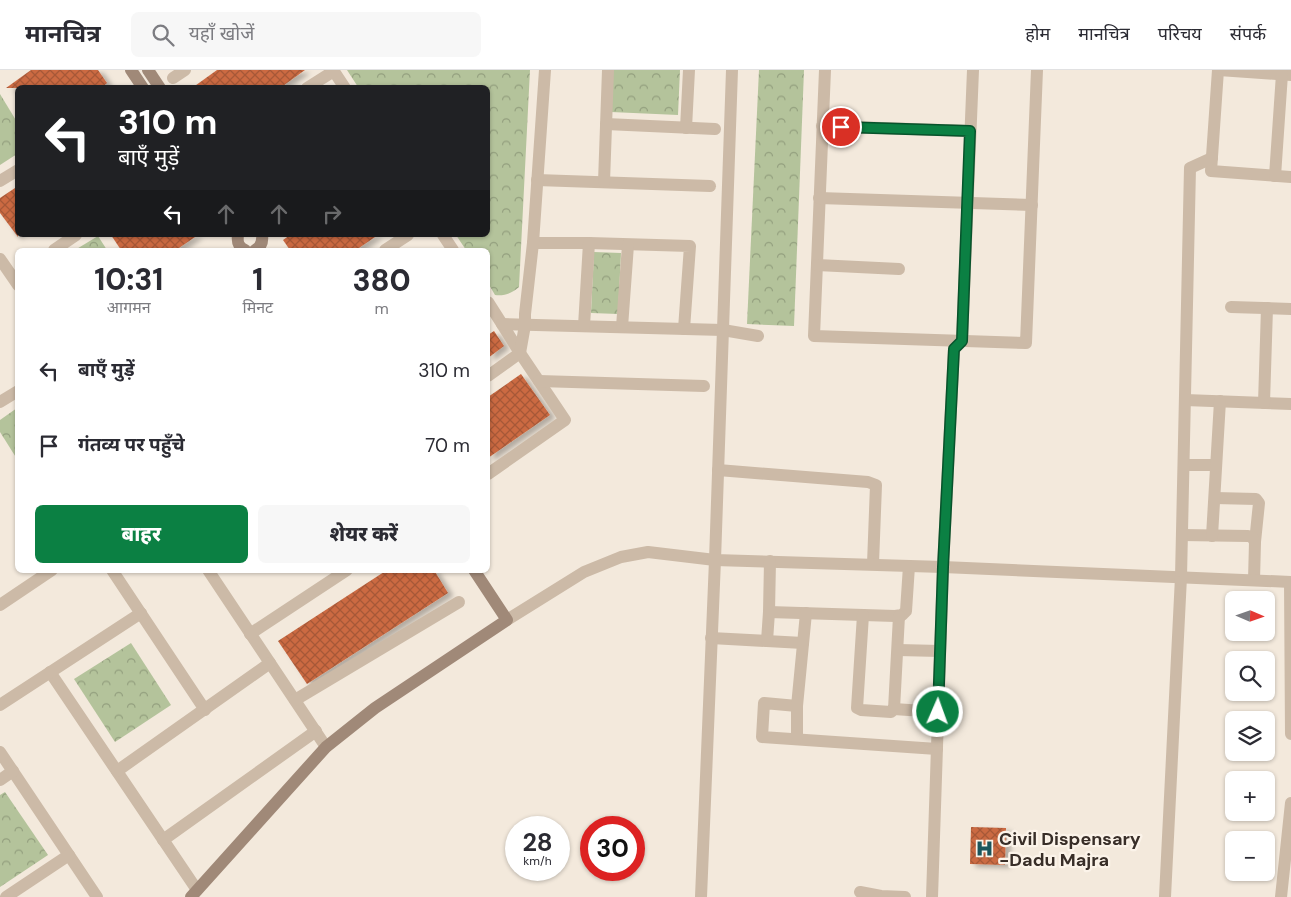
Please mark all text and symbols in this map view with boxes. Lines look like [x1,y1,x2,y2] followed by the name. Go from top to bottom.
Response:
[131,12,481,57] search box
[25,18,101,49] text: मानचित्र
[149,21,177,49] icon: search
[189,21,254,46] text: यहाँ खोजें
[1025,22,1050,46] text: होम
[1078,22,1130,46] text: मानचित्र
[1158,22,1202,46] text: परिचय
[1230,22,1266,46] text: संपर्क
[118,99,217,145] text: 310 m
[35,105,100,170] icon: left
[820,106,862,148] pin
[827,113,855,141] icon: arrive
[118,143,179,172] text: बाएँ मुड़ें
[159,200,187,228] icon: left
[212,200,240,228] icon: ahead
[265,200,293,228] icon: ahead
[318,200,346,228] icon: right
[94,260,163,299] text: 10:31
[252,260,263,299] text: 1
[352,261,411,300] text: 380
[107,297,151,318] text: आगमन
[243,297,273,318] text: मिनट
[374,298,389,319] text: m
[35,357,63,385] icon: left
[78,357,135,382] text: बाएँ मुड़ें
[418,358,470,383] text: 310 m
[35,432,63,460] icon: arrive
[78,432,185,457] text: गंतव्य पर पहुँचे
[425,433,470,458] text: 70 m
[35,505,248,563] button: बाहर
[258,505,470,563] button: शेयर करें
[1225,591,1275,641] north arrow
[1225,591,1275,881] map controls
[1225,651,1275,701] button: search
[911,685,963,737] position arrow
[1225,711,1275,761] button: layers
[1225,771,1275,821] button: +
[580,816,645,881] speed limit sign: 30
[522,826,553,859] text: 28
[999,827,1141,872] place label: Civil Dispensary -Dadu Majra
[1225,831,1275,881] button: −
[975,839,995,859] hospital icon: Civil Dispensary -Dadu Majra
[523,853,552,869] text: km/h

